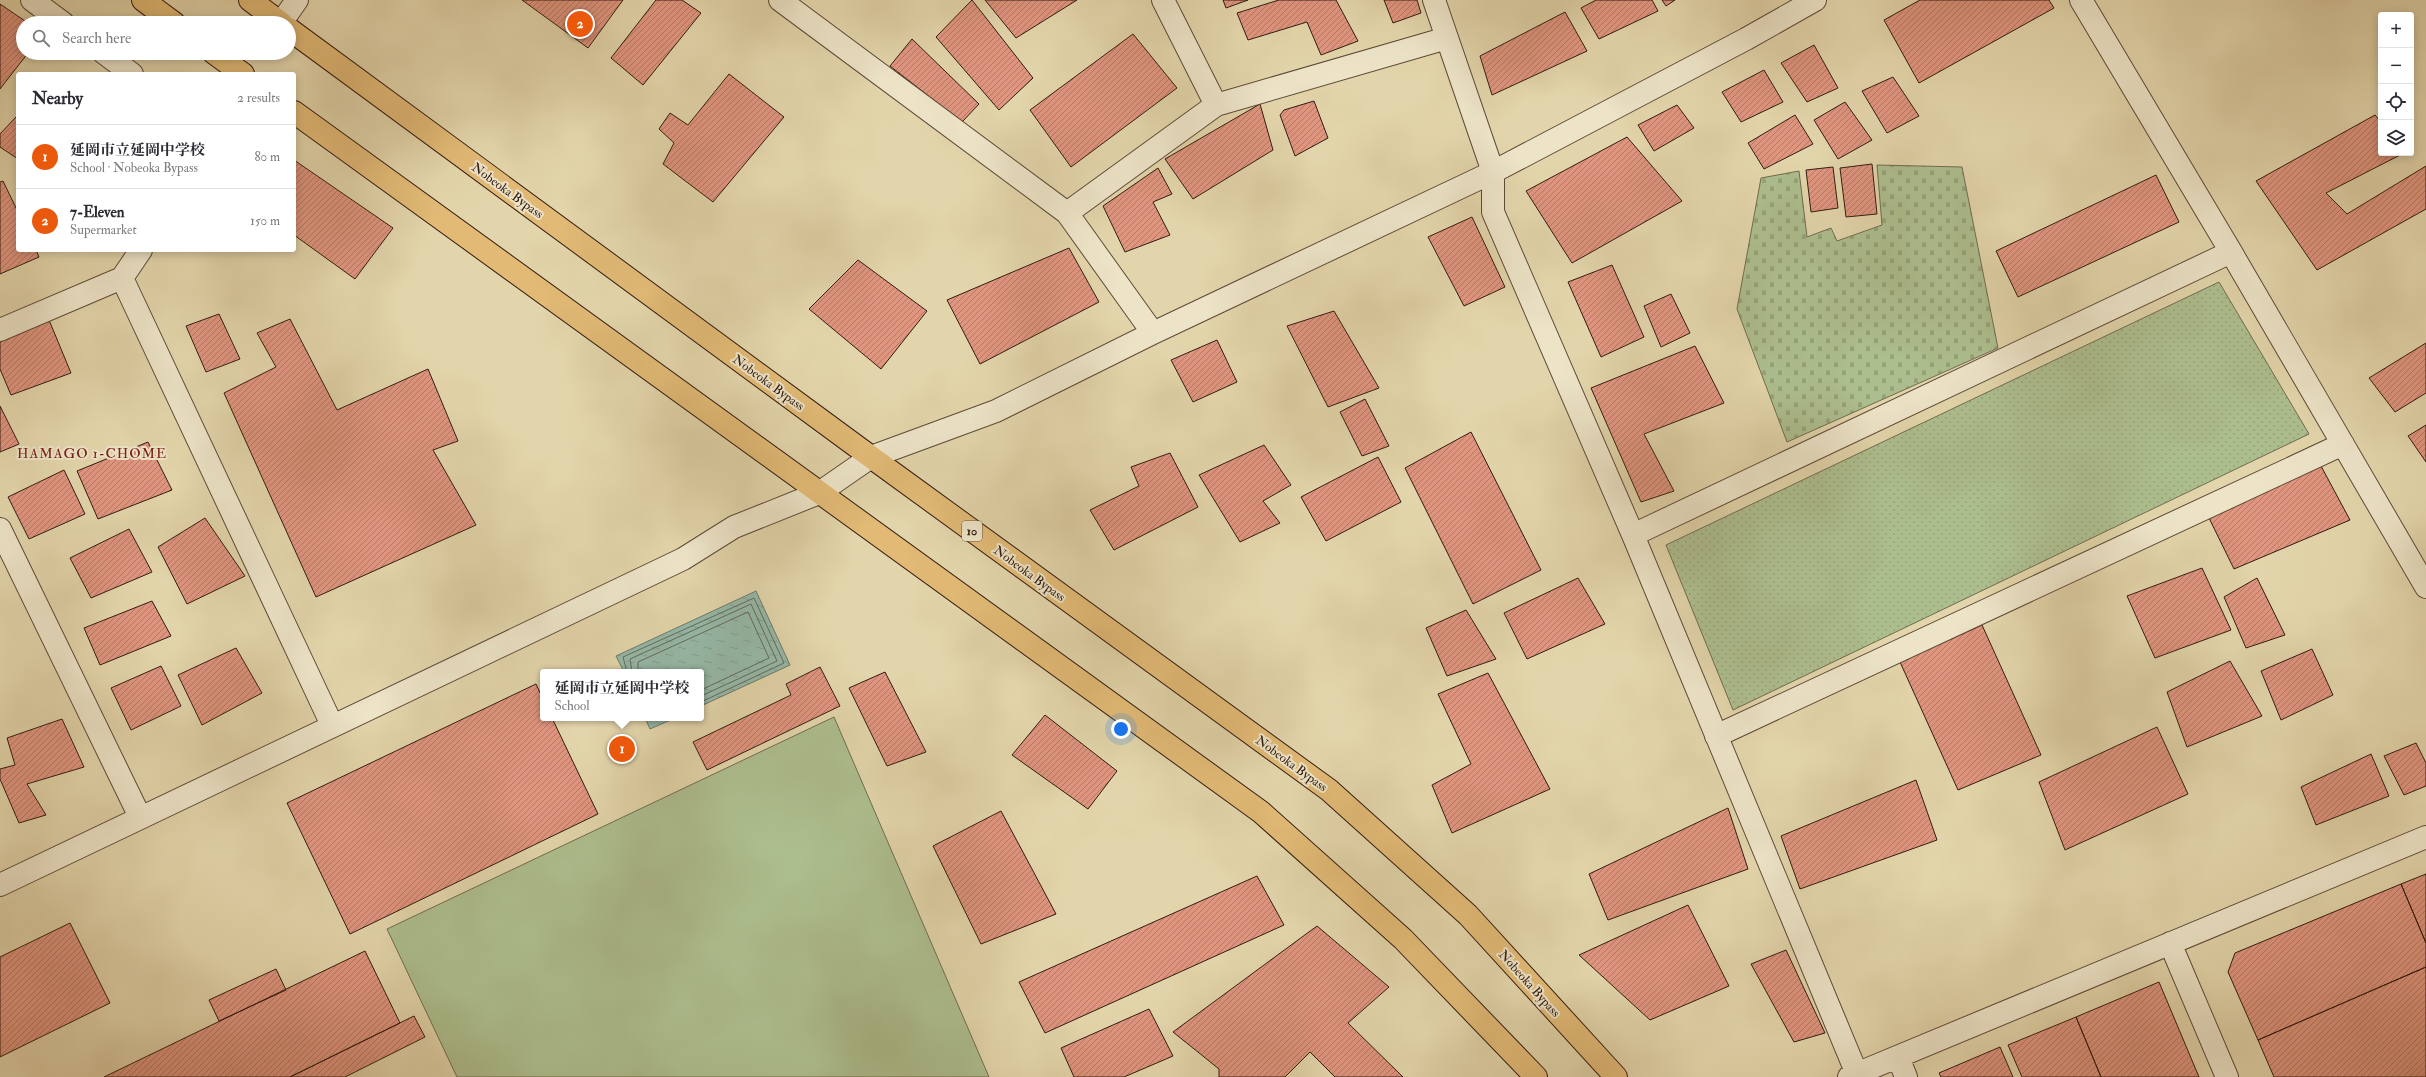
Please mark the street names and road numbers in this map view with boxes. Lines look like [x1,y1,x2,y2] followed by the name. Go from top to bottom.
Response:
[468,159,547,223] street label: Nobeoka Bypass
[729,351,808,415] street label: Nobeoka Bypass
[962,521,982,541] road number: 10
[990,542,1069,606] street label: Nobeoka Bypass
[1252,732,1331,796] street label: Nobeoka Bypass
[1494,947,1564,1022] street label: Nobeoka Bypass

